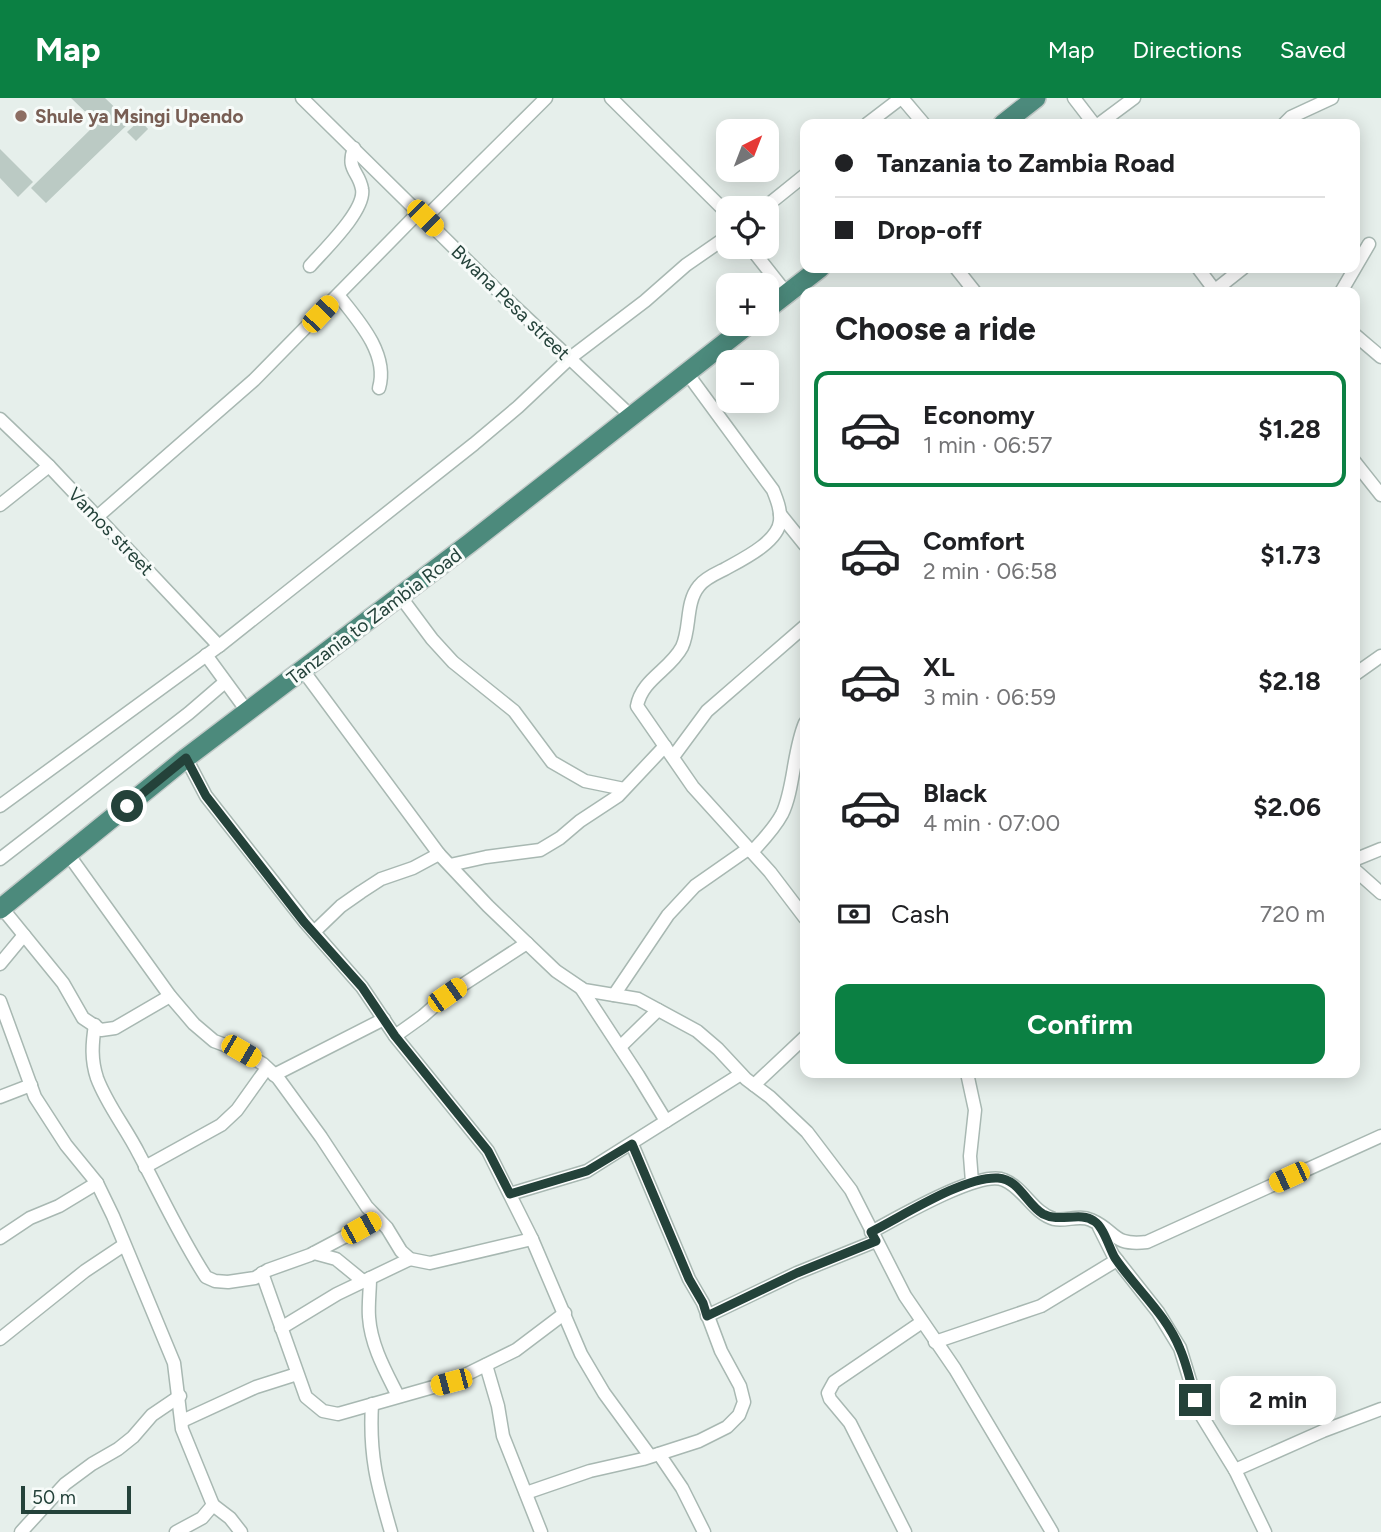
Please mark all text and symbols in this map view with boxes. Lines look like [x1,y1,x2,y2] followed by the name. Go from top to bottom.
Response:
[35,30,101,69] text: Map
[1048,35,1094,64] text: Map
[1132,35,1242,64] text: Directions
[1280,35,1346,64] text: Saved
[35,105,243,128] place label: Shule ya Msingi Upendo
[13,108,29,124] marker: Shule ya Msingi Upendo
[716,119,779,182] north arrow
[716,119,779,413] map controls
[877,147,1175,179] text: Tanzania to Zambia Road
[403,196,448,240] car
[716,196,779,259] button: locate
[877,214,982,246] text: Drop-off
[447,240,575,365] street label: Bwana Pesa street
[716,273,779,336] button: +
[298,291,343,337] car
[835,310,1036,348] text: Choose a ride
[716,350,779,413] button: −
[839,398,902,461] icon: car
[923,399,1035,431] text: Economy
[1258,413,1321,445] text: $1.28
[923,431,1052,459] text: 1 min · 06:57
[63,483,158,580] street label: Vamos street
[839,524,902,587] icon: car
[923,525,1025,557] text: Comfort
[1260,539,1321,571] text: $1.73
[282,543,466,690] street label: Tanzania to Zambia Road
[923,557,1057,585] text: 2 min · 06:58
[839,650,902,713] icon: car
[923,651,955,683] text: XL
[1258,665,1321,697] text: $2.18
[923,683,1056,711] text: 3 min · 06:59
[839,776,902,839] icon: car
[923,777,987,809] text: Black
[111,790,143,822] route start
[1253,791,1321,823] text: $2.06
[923,809,1060,837] text: 4 min · 07:00
[835,895,873,933] icon: cash
[891,898,950,930] text: Cash
[1260,900,1325,928] text: 720 m
[424,974,471,1016] car
[835,984,1325,1064] button: Confirm
[218,1031,265,1071] car
[1266,1159,1313,1195] car
[338,1209,385,1247] car
[428,1366,475,1398] car
[1220,1376,1335,1424] callout: 2 min
[1179,1384,1211,1416] route end
[1249,1386,1307,1414] text: 2 min
[21,1483,131,1515] scale bar
[32,1486,76,1509] text: 50 m

